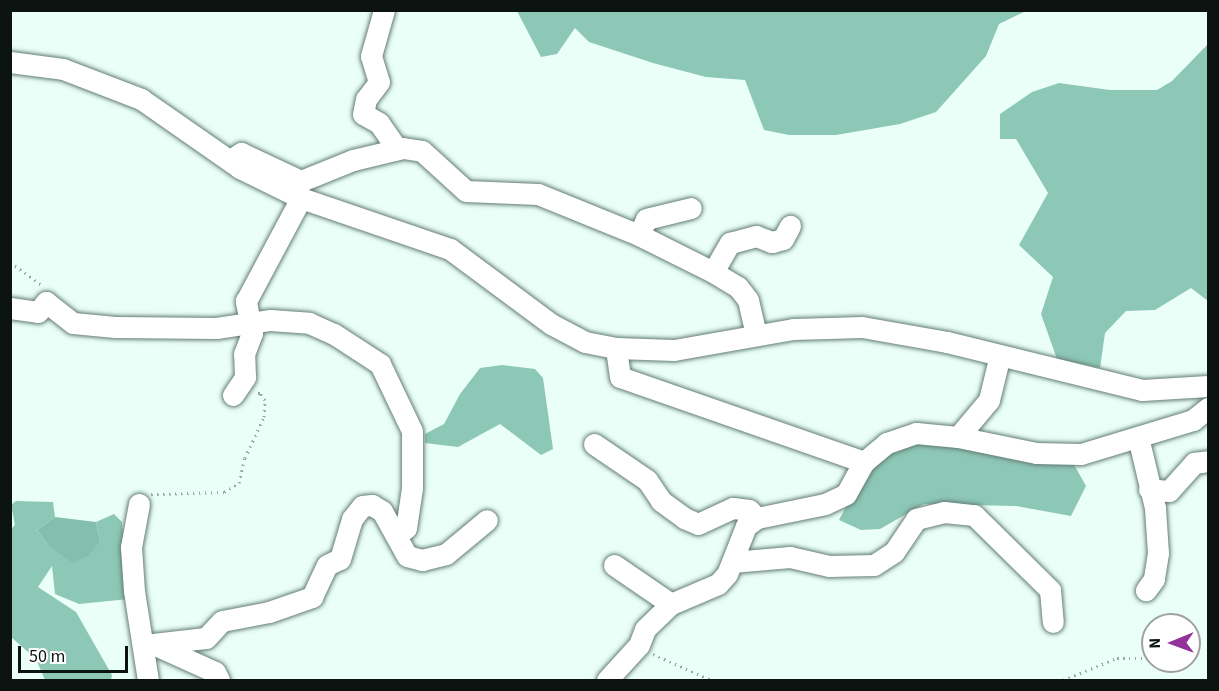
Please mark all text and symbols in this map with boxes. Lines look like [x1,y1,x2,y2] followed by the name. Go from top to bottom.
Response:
[1141,613,1201,673] north arrow
[21,634,130,672] scale bar
[1144,638,1166,649] text: N
[29,644,65,669] text: 50 m

